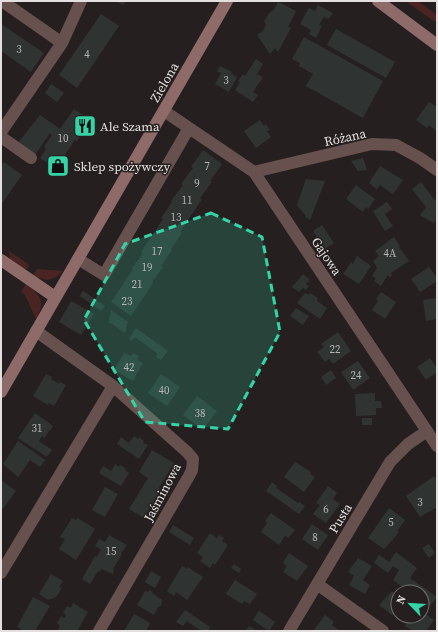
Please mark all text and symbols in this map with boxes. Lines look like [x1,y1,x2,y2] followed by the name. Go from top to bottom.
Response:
[16,42,22,57] house number: 3
[84,47,90,62] house number: 4
[146,59,183,105] street label: Zielona
[223,73,229,88] house number: 3
[72,113,98,139] restaurant icon: Ale Szama
[100,118,160,135] place label: Ale Szama
[323,125,368,150] street label: Różana
[58,131,69,146] house number: 10
[45,153,71,179] shop icon: Sklep spożywczy
[74,158,171,175] place label: Sklep spożywczy
[204,159,210,174] house number: 7
[194,176,200,191] house number: 9
[182,193,193,208] house number: 11
[171,210,182,225] house number: 13
[308,234,346,279] street label: Gajowa
[152,244,163,259] house number: 17
[384,246,397,261] house number: 4A
[142,260,153,275] house number: 19
[132,277,143,292] house number: 21
[122,294,133,309] house number: 23
[330,342,341,357] house number: 22
[124,360,135,375] house number: 42
[351,368,362,383] house number: 24
[159,383,170,398] house number: 40
[195,406,206,421] house number: 38
[32,421,43,436] house number: 31
[140,460,185,525] street label: Jaśminowa
[417,495,423,510] house number: 3
[325,500,356,536] street label: Pusta
[323,502,329,517] house number: 6
[388,515,394,530] house number: 5
[312,530,318,545] house number: 8
[106,544,117,559] house number: 15
[390,584,430,624] north arrow
[393,593,410,607] text: N

